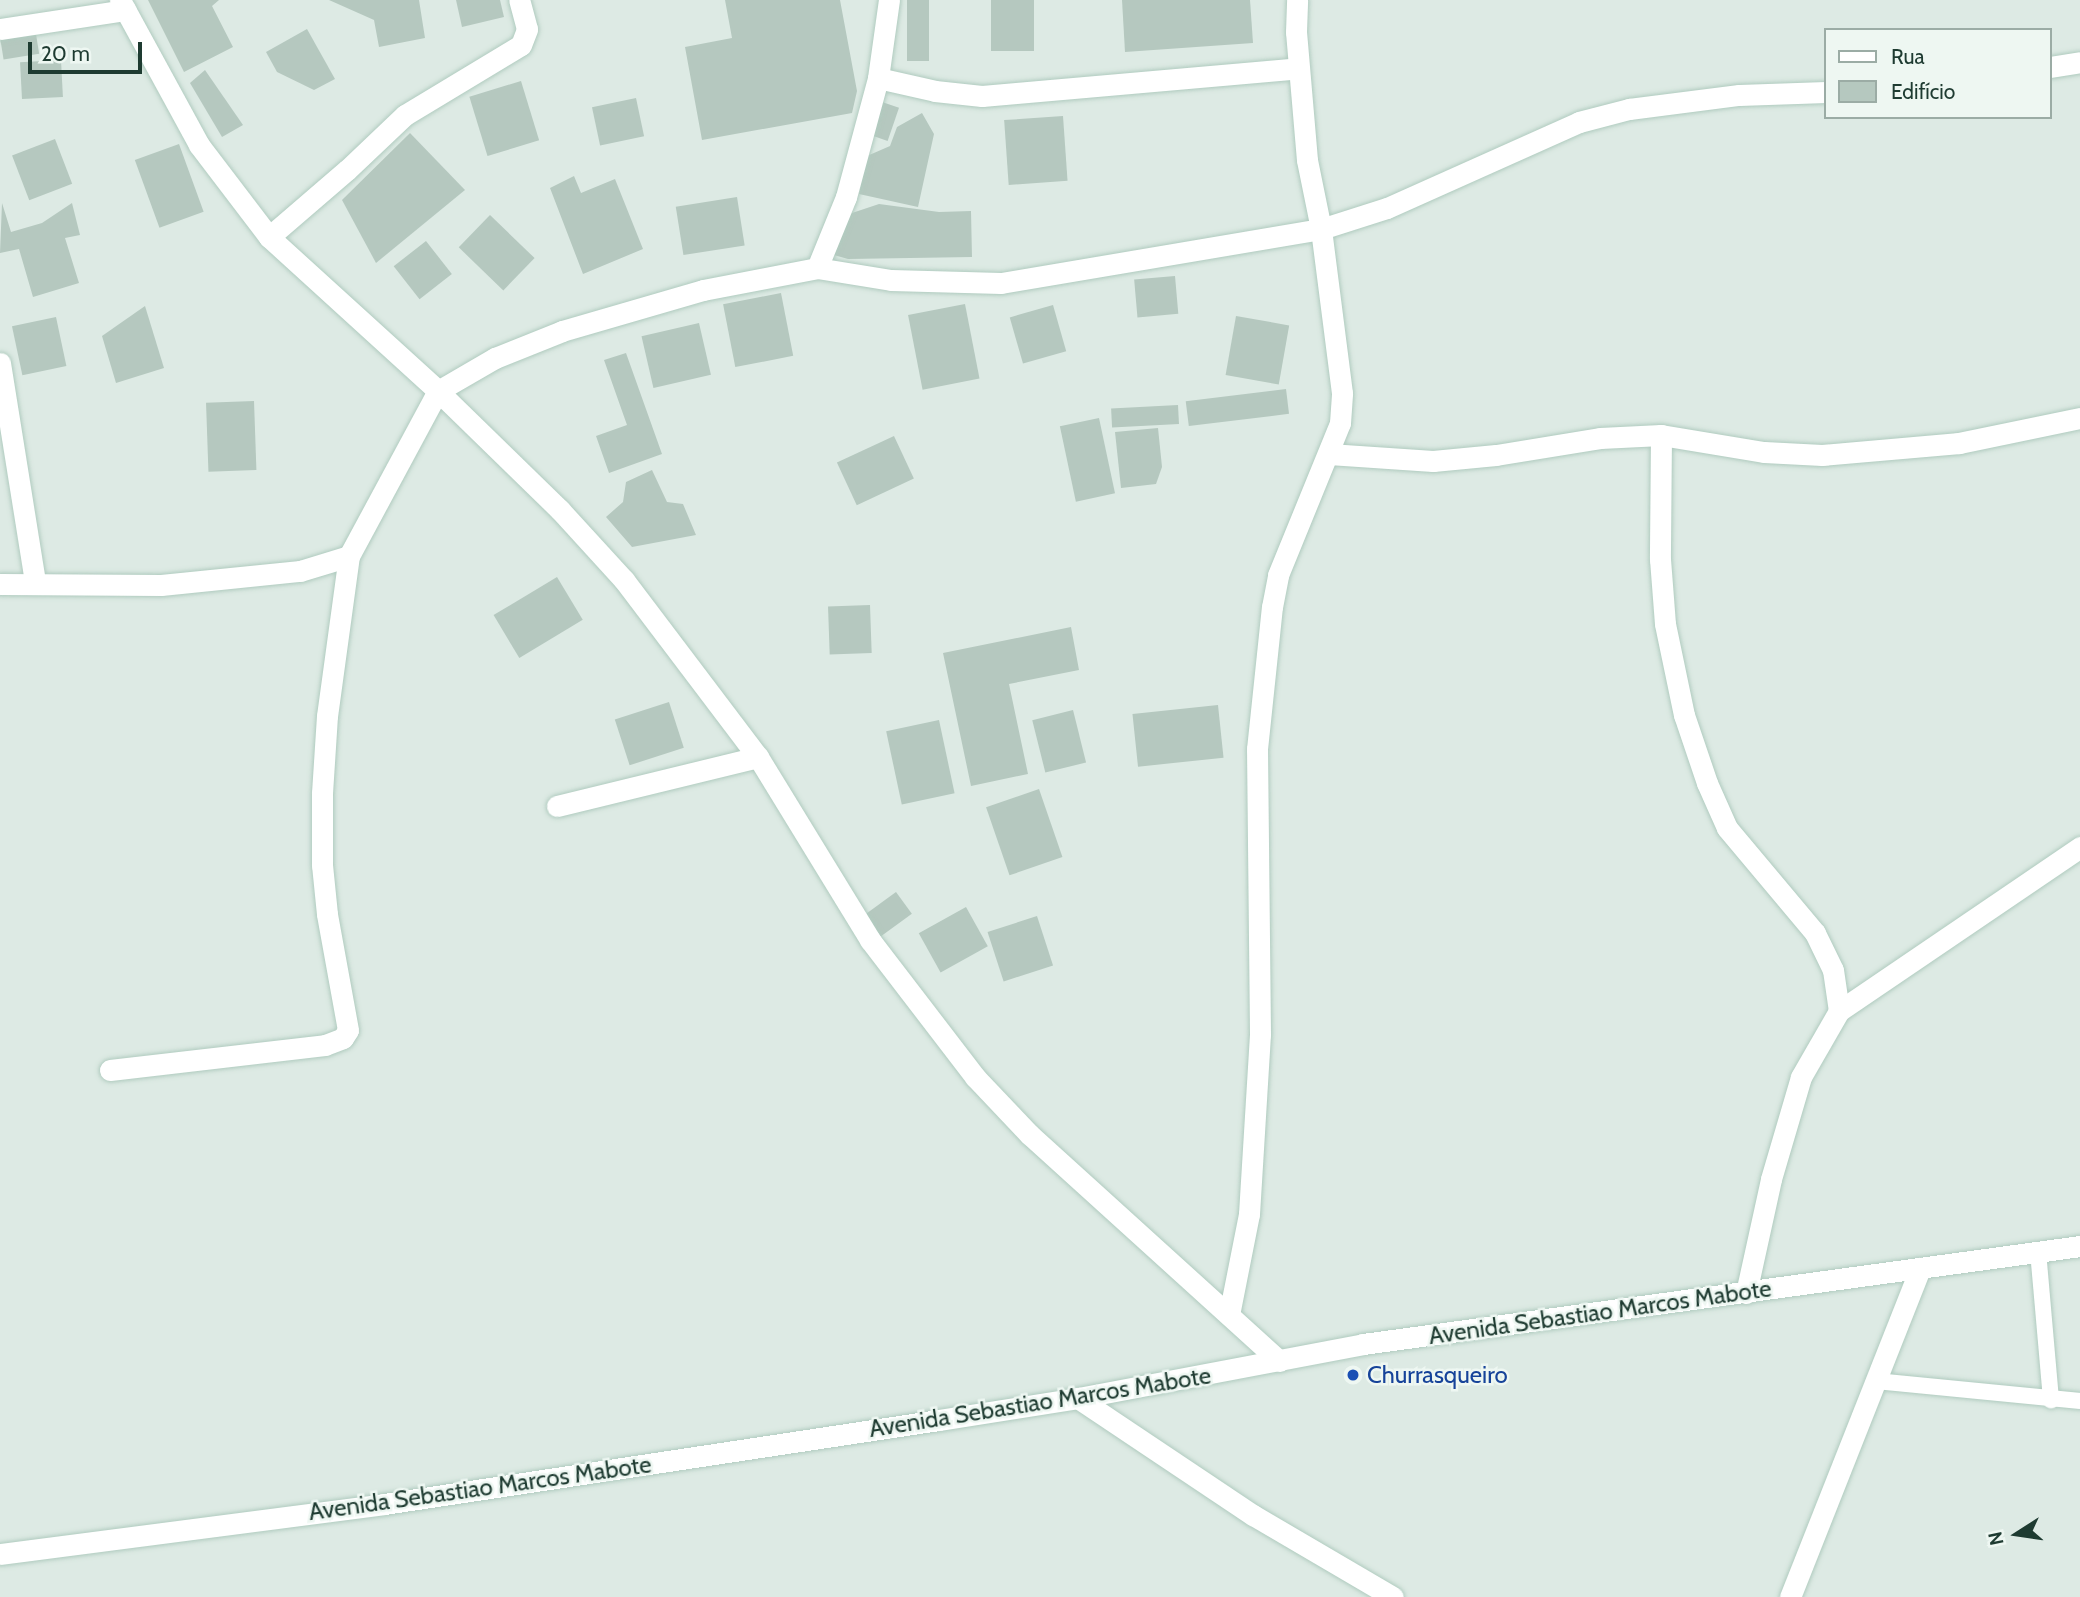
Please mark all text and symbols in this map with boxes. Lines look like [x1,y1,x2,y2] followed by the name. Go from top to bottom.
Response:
[32,28,145,72] scale bar
[1825,28,2052,119] legend
[41,41,90,66] text: 20 m
[1891,44,1925,69] text: Rua
[1891,79,1955,104] text: Edifício
[1427,1274,1773,1350] street label: Avenida Sebastiao Marcos Mabote
[867,1361,1213,1443] street label: Avenida Sebastiao Marcos Mabote
[1367,1361,1508,1389] place label: Churrasqueiro
[1345,1367,1361,1383] marker: Churrasqueiro
[307,1450,653,1526] street label: Avenida Sebastiao Marcos Mabote
[1982,1499,2052,1569] north arrow
[1983,1530,2009,1547] text: N

